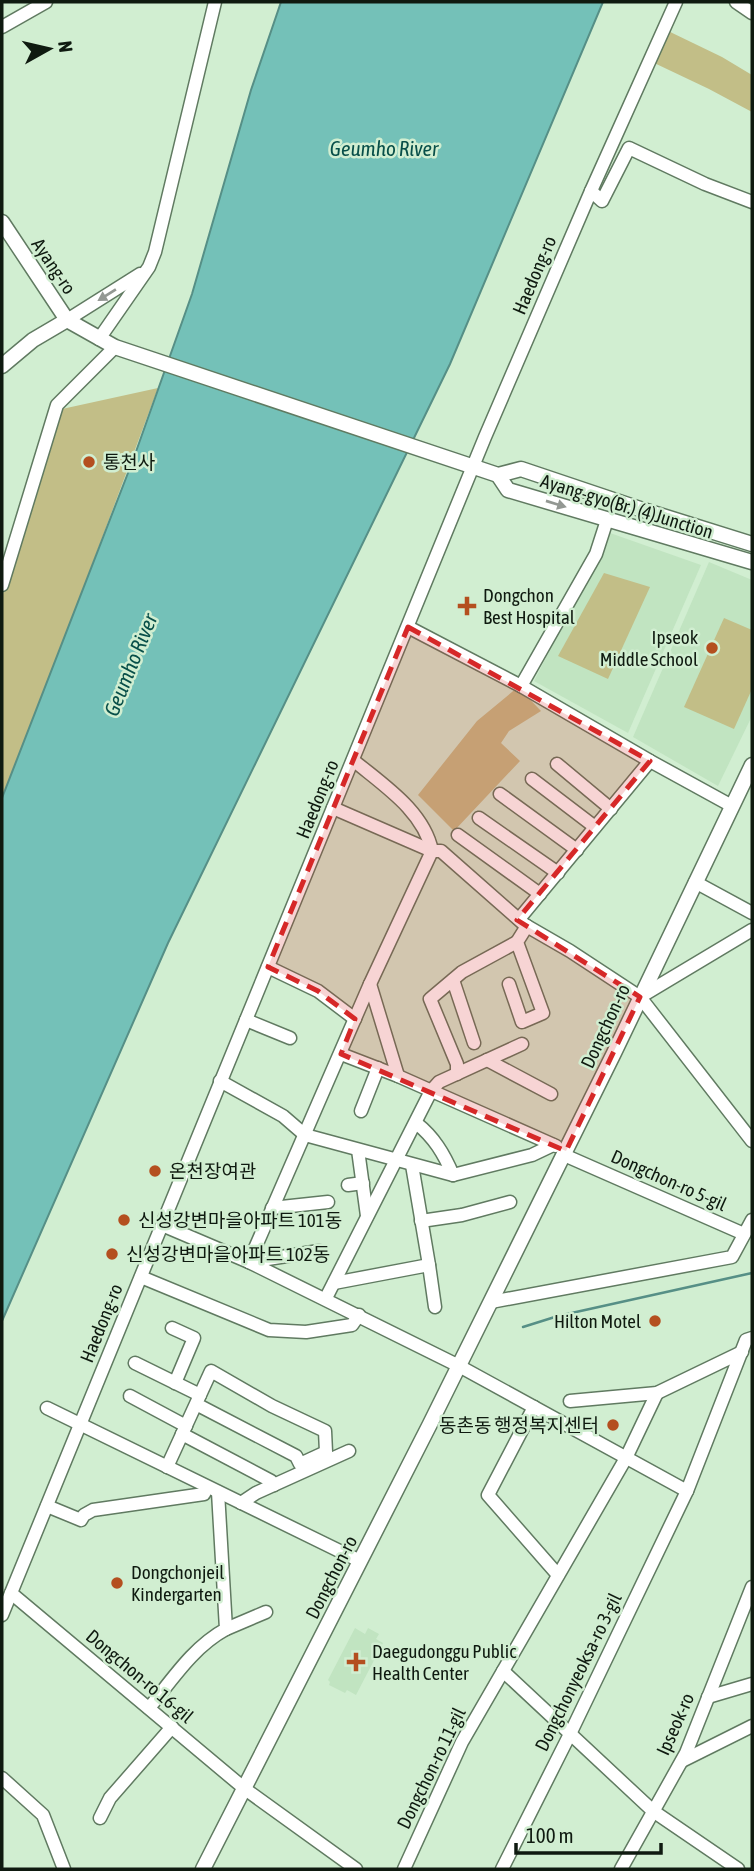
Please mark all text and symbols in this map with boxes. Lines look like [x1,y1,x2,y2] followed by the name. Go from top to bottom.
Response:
[14,14,84,84] north arrow
[54,40,78,54] text: N
[330,136,439,160] water label: Geumho River
[508,232,560,318] street label: Haedong-ro
[27,234,81,298] street label: Ayang-ro
[97,289,116,302] one-way arrow
[103,451,155,473] place label: 통천사
[81,454,97,470] marker: 통천사
[538,469,716,543] street label: Ayang-gyo(Br.) (4)Junction
[546,500,567,510] one-way arrow
[483,584,575,628] place label: Dongchon Best Hospital
[457,596,477,616] marker: Dongchon Best Hospital
[99,609,162,719] water label: Geumho River
[600,626,699,670] place label: Ipseok Middle School
[704,640,720,656] marker: Ipseok Middle School
[291,756,343,842] street label: Haedong-ro
[576,980,634,1072] street label: Dongchon-ro
[608,1145,730,1215] street label: Dongchon-ro 5-gil
[169,1160,256,1182] place label: 온천장여관
[147,1163,163,1179] marker: 온천장여관
[138,1209,342,1231] place label: 신성강변마을아파트 101동
[116,1212,132,1228] marker: 신성강변마을아파트 101동
[126,1243,330,1265] place label: 신성강변마을아파트 102동
[104,1246,120,1262] marker: 신성강변마을아파트 102동
[75,1280,127,1366] street label: Haedong-ro
[554,1310,641,1332] place label: Hilton Motel
[647,1313,663,1329] marker: Hilton Motel
[439,1414,599,1436] place label: 동촌동 행정복지센터
[605,1417,621,1433] marker: 동촌동 행정복지센터
[301,1532,361,1622] street label: Dongchon-ro
[131,1561,224,1605] place label: Dongchonjeil Kindergarten
[109,1575,125,1591] marker: Dongchonjeil Kindergarten
[530,1589,626,1755] street label: Dongchonyeoksa-ro 3-gil
[82,1625,198,1727] street label: Dongchon-ro 16-gil
[372,1640,517,1684] place label: Daegudonggu Public Health Center
[346,1652,366,1672] marker: Daegudonggu Public Health Center
[652,1689,698,1758] street label: Ipseok-ro
[392,1704,470,1832] street label: Dongchon-ro 11-gil
[516,1812,661,1856] scale bar
[526,1823,574,1847] text: 100 m

